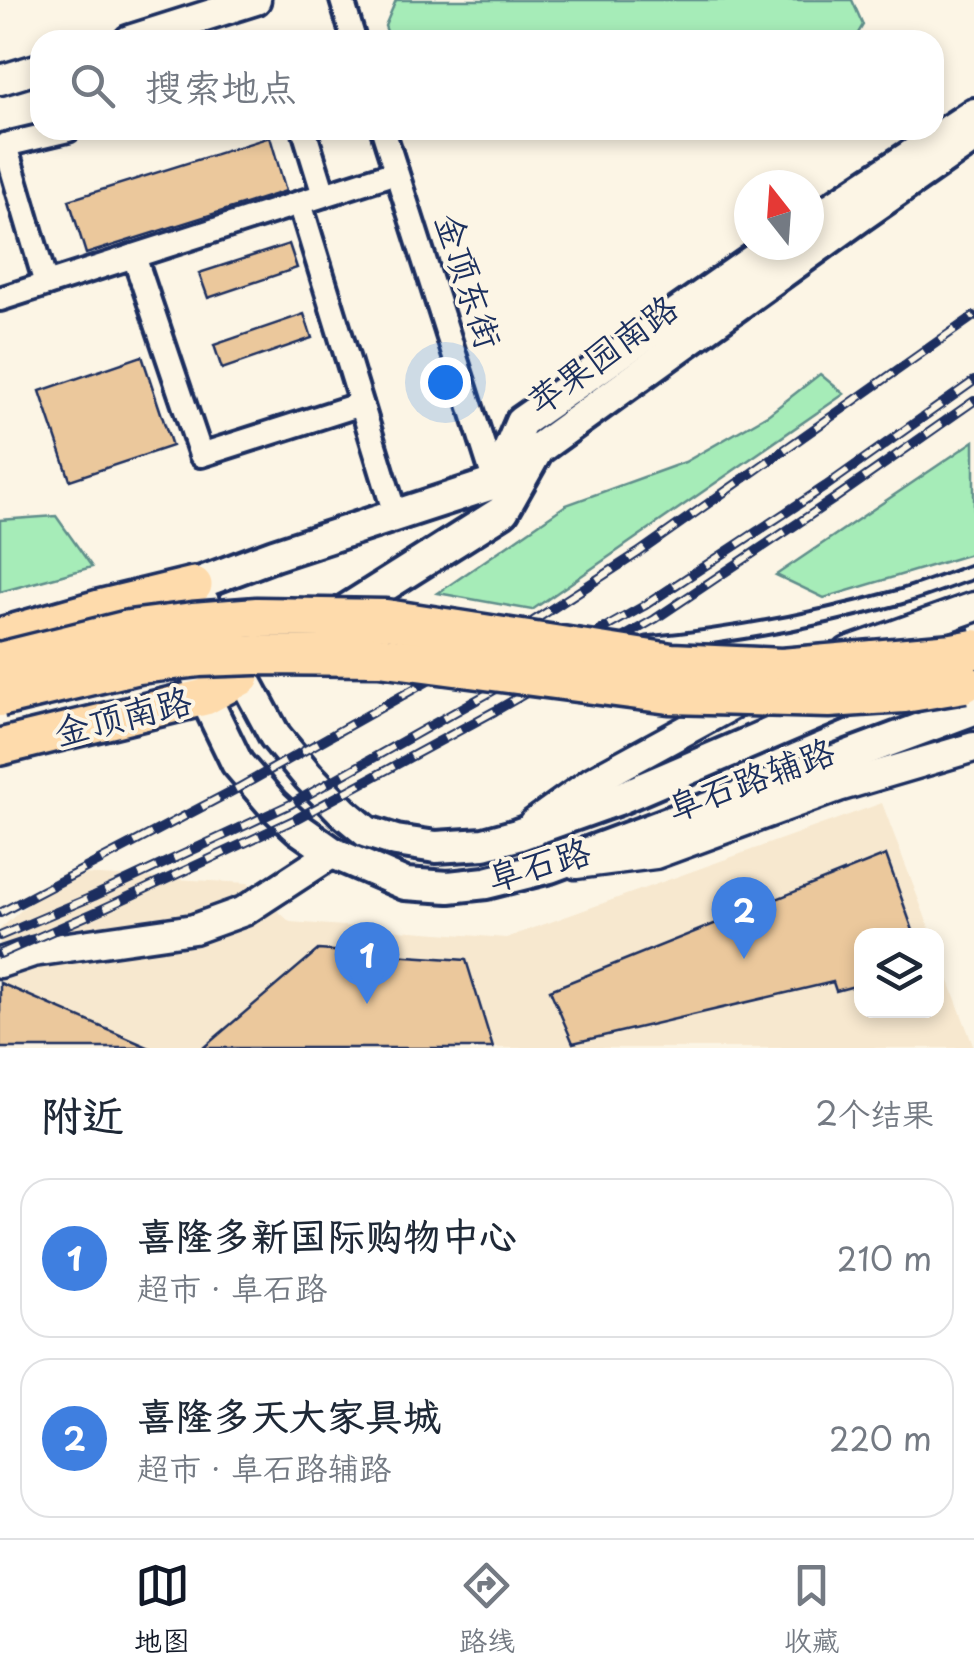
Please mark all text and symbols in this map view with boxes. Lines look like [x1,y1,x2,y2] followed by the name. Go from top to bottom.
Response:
[30,30,944,140] search box
[145,57,297,114] text: 搜索地点
[65,58,120,113] icon: search
[734,170,824,260] north arrow
[424,205,517,355] street label: 金顶东街
[515,280,688,426] street label: 苹果园南路
[420,357,471,408] your location
[48,672,197,757] street label: 金顶南路
[659,723,841,832] street label: 阜石路辅路
[481,823,596,903] street label: 阜石路
[712,876,776,959] pin: 2
[334,922,400,1004] pin: 1
[854,928,944,1018] map controls
[854,928,944,1018] button: layers
[40,1082,124,1145] text: 附近
[815,1089,934,1137] text: 2个结果
[137,1206,517,1263] text: 喜隆多新国际购物中心
[67,1234,82,1282] text: 1
[837,1234,932,1282] text: 210 m
[137,1263,327,1311] text: 超市 · 阜石路
[137,1386,441,1443] text: 喜隆多天大家具城
[63,1414,86,1462] text: 2
[829,1414,932,1462] text: 220 m
[137,1443,391,1491] text: 超市 · 阜石路辅路
[134,1558,190,1661] tab: 地图
[459,1558,515,1661] tab: 路线
[784,1558,840,1661] tab: 收藏

